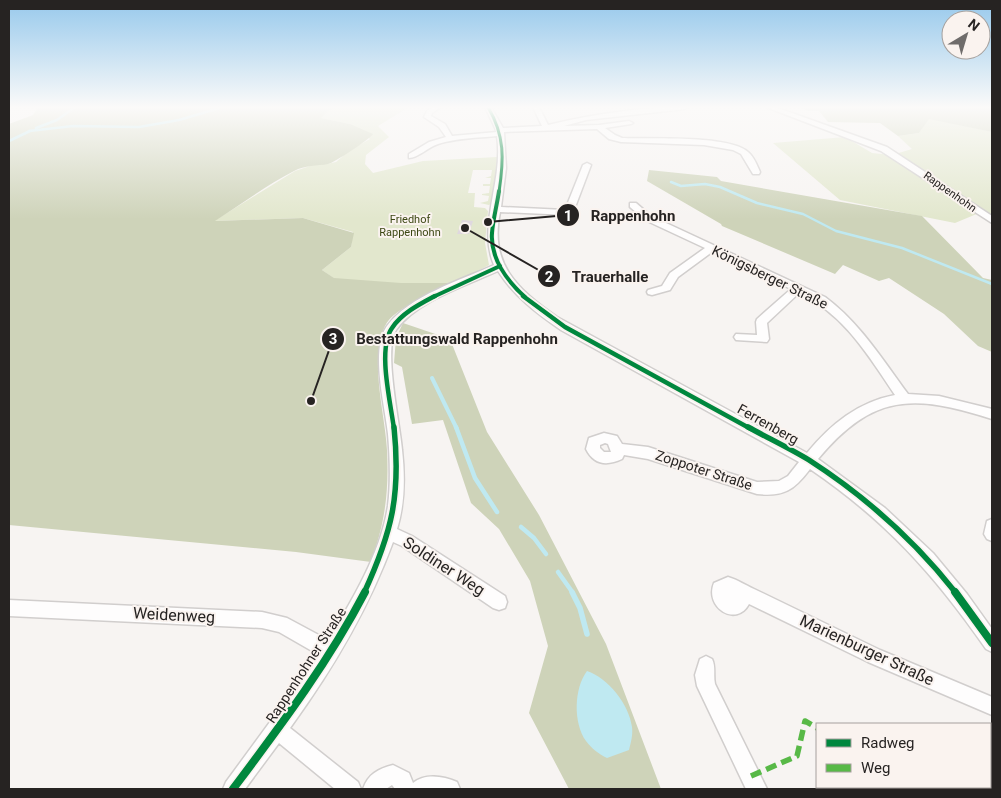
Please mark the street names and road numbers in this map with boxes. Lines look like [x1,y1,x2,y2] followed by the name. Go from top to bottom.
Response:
[921,169,979,215] street label: Rappenhohn
[709,242,831,312] street label: Königsberger Straße
[735,401,801,447] street label: Ferrenberg
[654,447,754,493] street label: Zoppoter Straße
[400,533,488,599] street label: Soldiner Weg
[132,603,216,627] street label: Weidenweg
[263,604,349,726] street label: Rappenhohner Straße
[797,611,937,689] street label: Marienburger Straße

